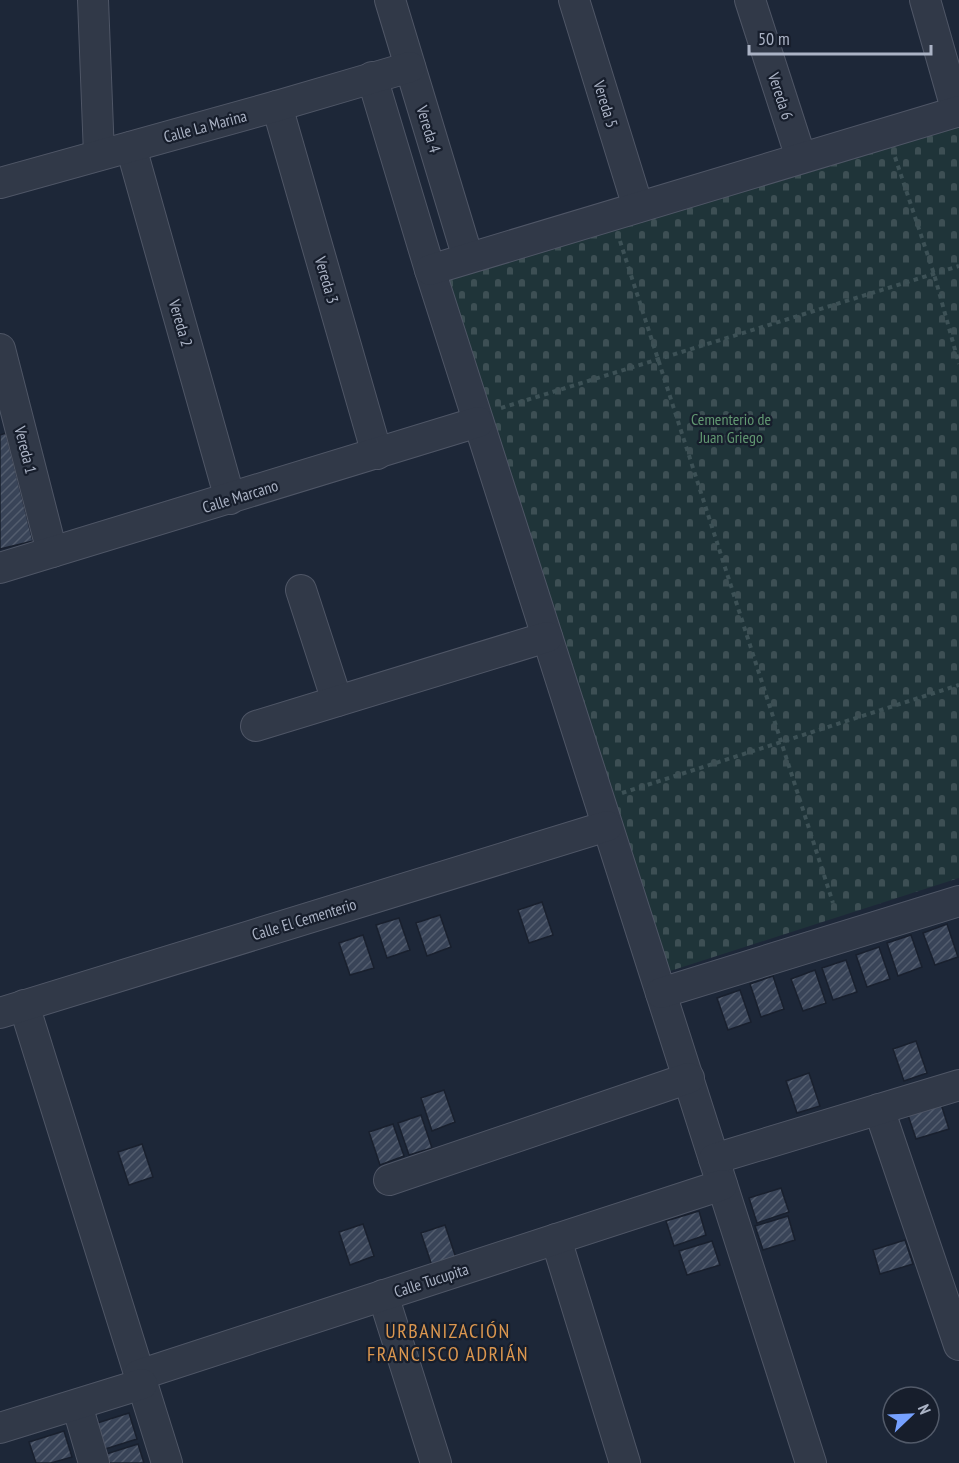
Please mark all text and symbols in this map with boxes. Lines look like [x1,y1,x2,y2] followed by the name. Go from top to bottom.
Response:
[749,18,930,56] scale bar
[758,27,790,50] text: 50 m
[764,69,798,122] street label: Vereda 6
[589,77,623,130] street label: Vereda 5
[412,102,446,155] street label: Vereda 4
[161,105,249,147] street label: Calle La Marina
[310,253,343,306] street label: Vereda 3
[164,296,197,349] street label: Vereda 2
[691,409,771,447] park label: Cementerio de Juan Griego
[10,423,42,476] street label: Vereda 1
[200,475,280,517] street label: Calle Marcano
[249,894,359,944] street label: Calle El Cementerio
[391,1259,471,1301] street label: Calle Tucupita
[367,1318,529,1367] district label: URBANIZACIÓN FRANCISCO ADRIÁN
[881,1385,941,1445] north arrow
[914,1401,936,1417] text: N

